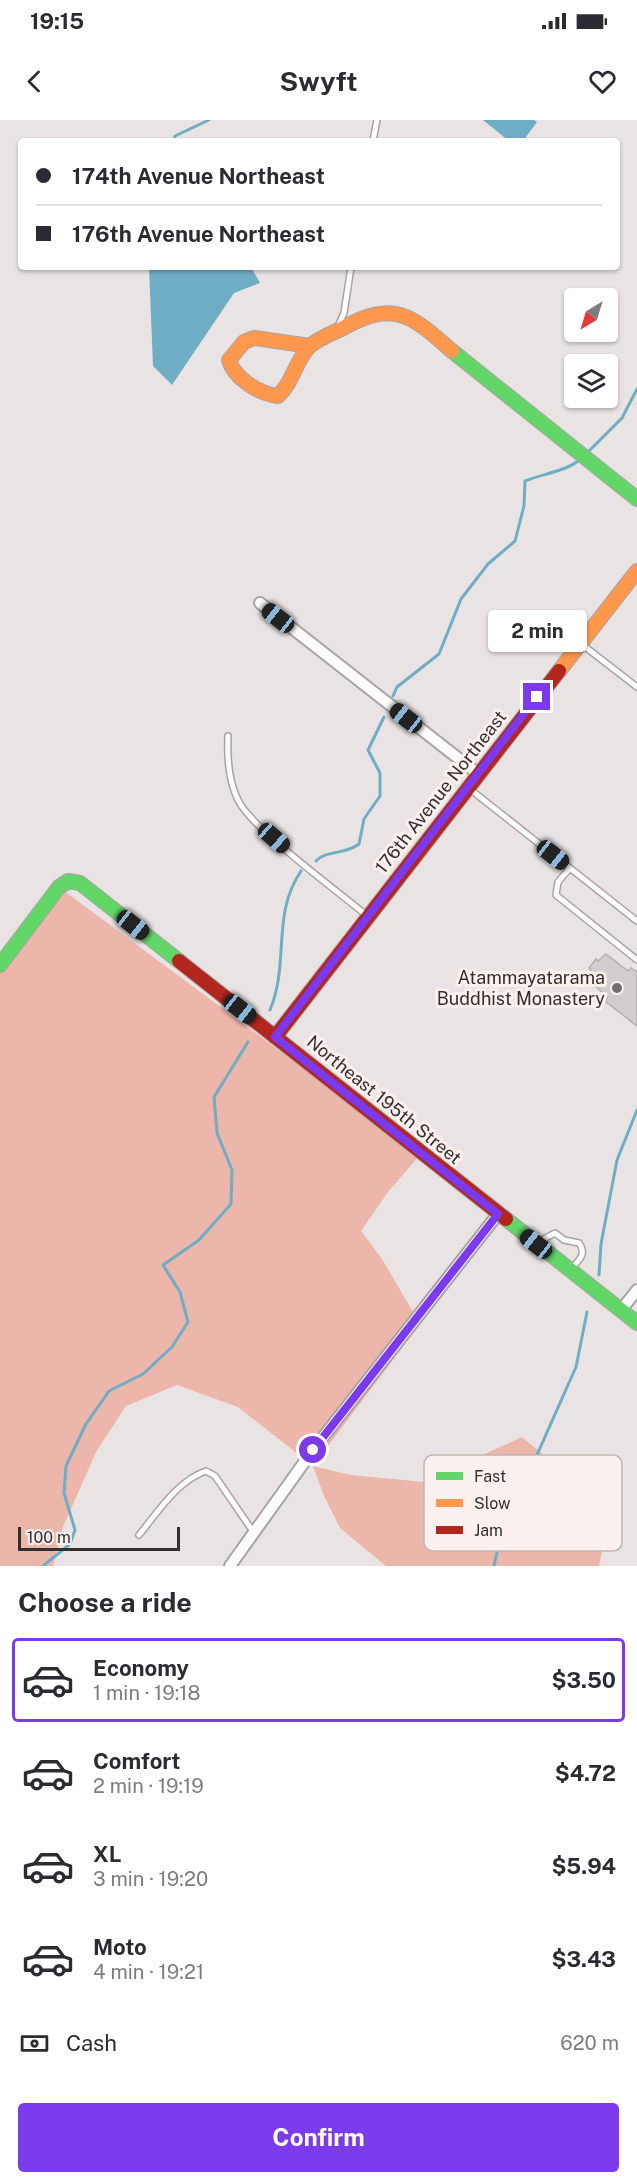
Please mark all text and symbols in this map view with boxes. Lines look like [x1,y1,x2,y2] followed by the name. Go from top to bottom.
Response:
[30,8,84,34] text: 19:15
[18,65,51,98] icon: back
[280,65,357,97] text: Swyft
[586,65,619,98] icon: heart
[72,163,325,189] text: 174th Avenue Northeast
[72,221,325,247] text: 176th Avenue Northeast
[564,288,618,342] north arrow
[564,288,618,408] map controls
[564,354,618,408] button: layers
[258,600,298,636] car
[488,610,586,652] callout: 2 min
[511,619,564,643] text: 2 min
[523,683,550,710] route end
[386,700,426,736] car
[371,706,511,877] street label: 176th Avenue Northeast
[255,819,293,857] car
[533,837,573,873] car
[113,907,153,943] car
[437,967,605,1009] place label: Atammayatarama Buddhist Monastery
[610,981,624,995] marker: Atammayatarama Buddhist Monastery
[220,991,260,1027] car
[303,1031,466,1168] street label: Northeast 195th Street
[516,1226,556,1262] car
[299,1436,326,1463] route start
[424,1455,622,1551] legend
[474,1467,506,1486] text: Fast
[474,1494,511,1513] text: Slow
[474,1521,503,1540] text: Jam
[18,1524,180,1552] scale bar
[27,1528,71,1547] text: 100 m
[18,1586,192,1618] text: Choose a ride
[21,1653,75,1707] icon: car
[93,1655,189,1681] text: Economy
[551,1667,616,1693] text: $3.50
[93,1681,200,1705] text: 1 min · 19:18
[21,1746,75,1800] icon: car
[93,1748,180,1774] text: Comfort
[555,1760,616,1786] text: $4.72
[93,1774,204,1798] text: 2 min · 19:19
[21,1839,75,1893] icon: car
[93,1841,121,1867] text: XL
[551,1853,616,1879] text: $5.94
[93,1867,208,1891] text: 3 min · 19:20
[21,1932,75,1986] icon: car
[93,1934,147,1960] text: Moto
[551,1946,616,1972] text: $3.43
[93,1960,204,1984] text: 4 min · 19:21
[18,2027,51,2060] icon: cash
[66,2030,117,2056] text: Cash
[560,2031,619,2055] text: 620 m
[18,2103,619,2172] button: Confirm

